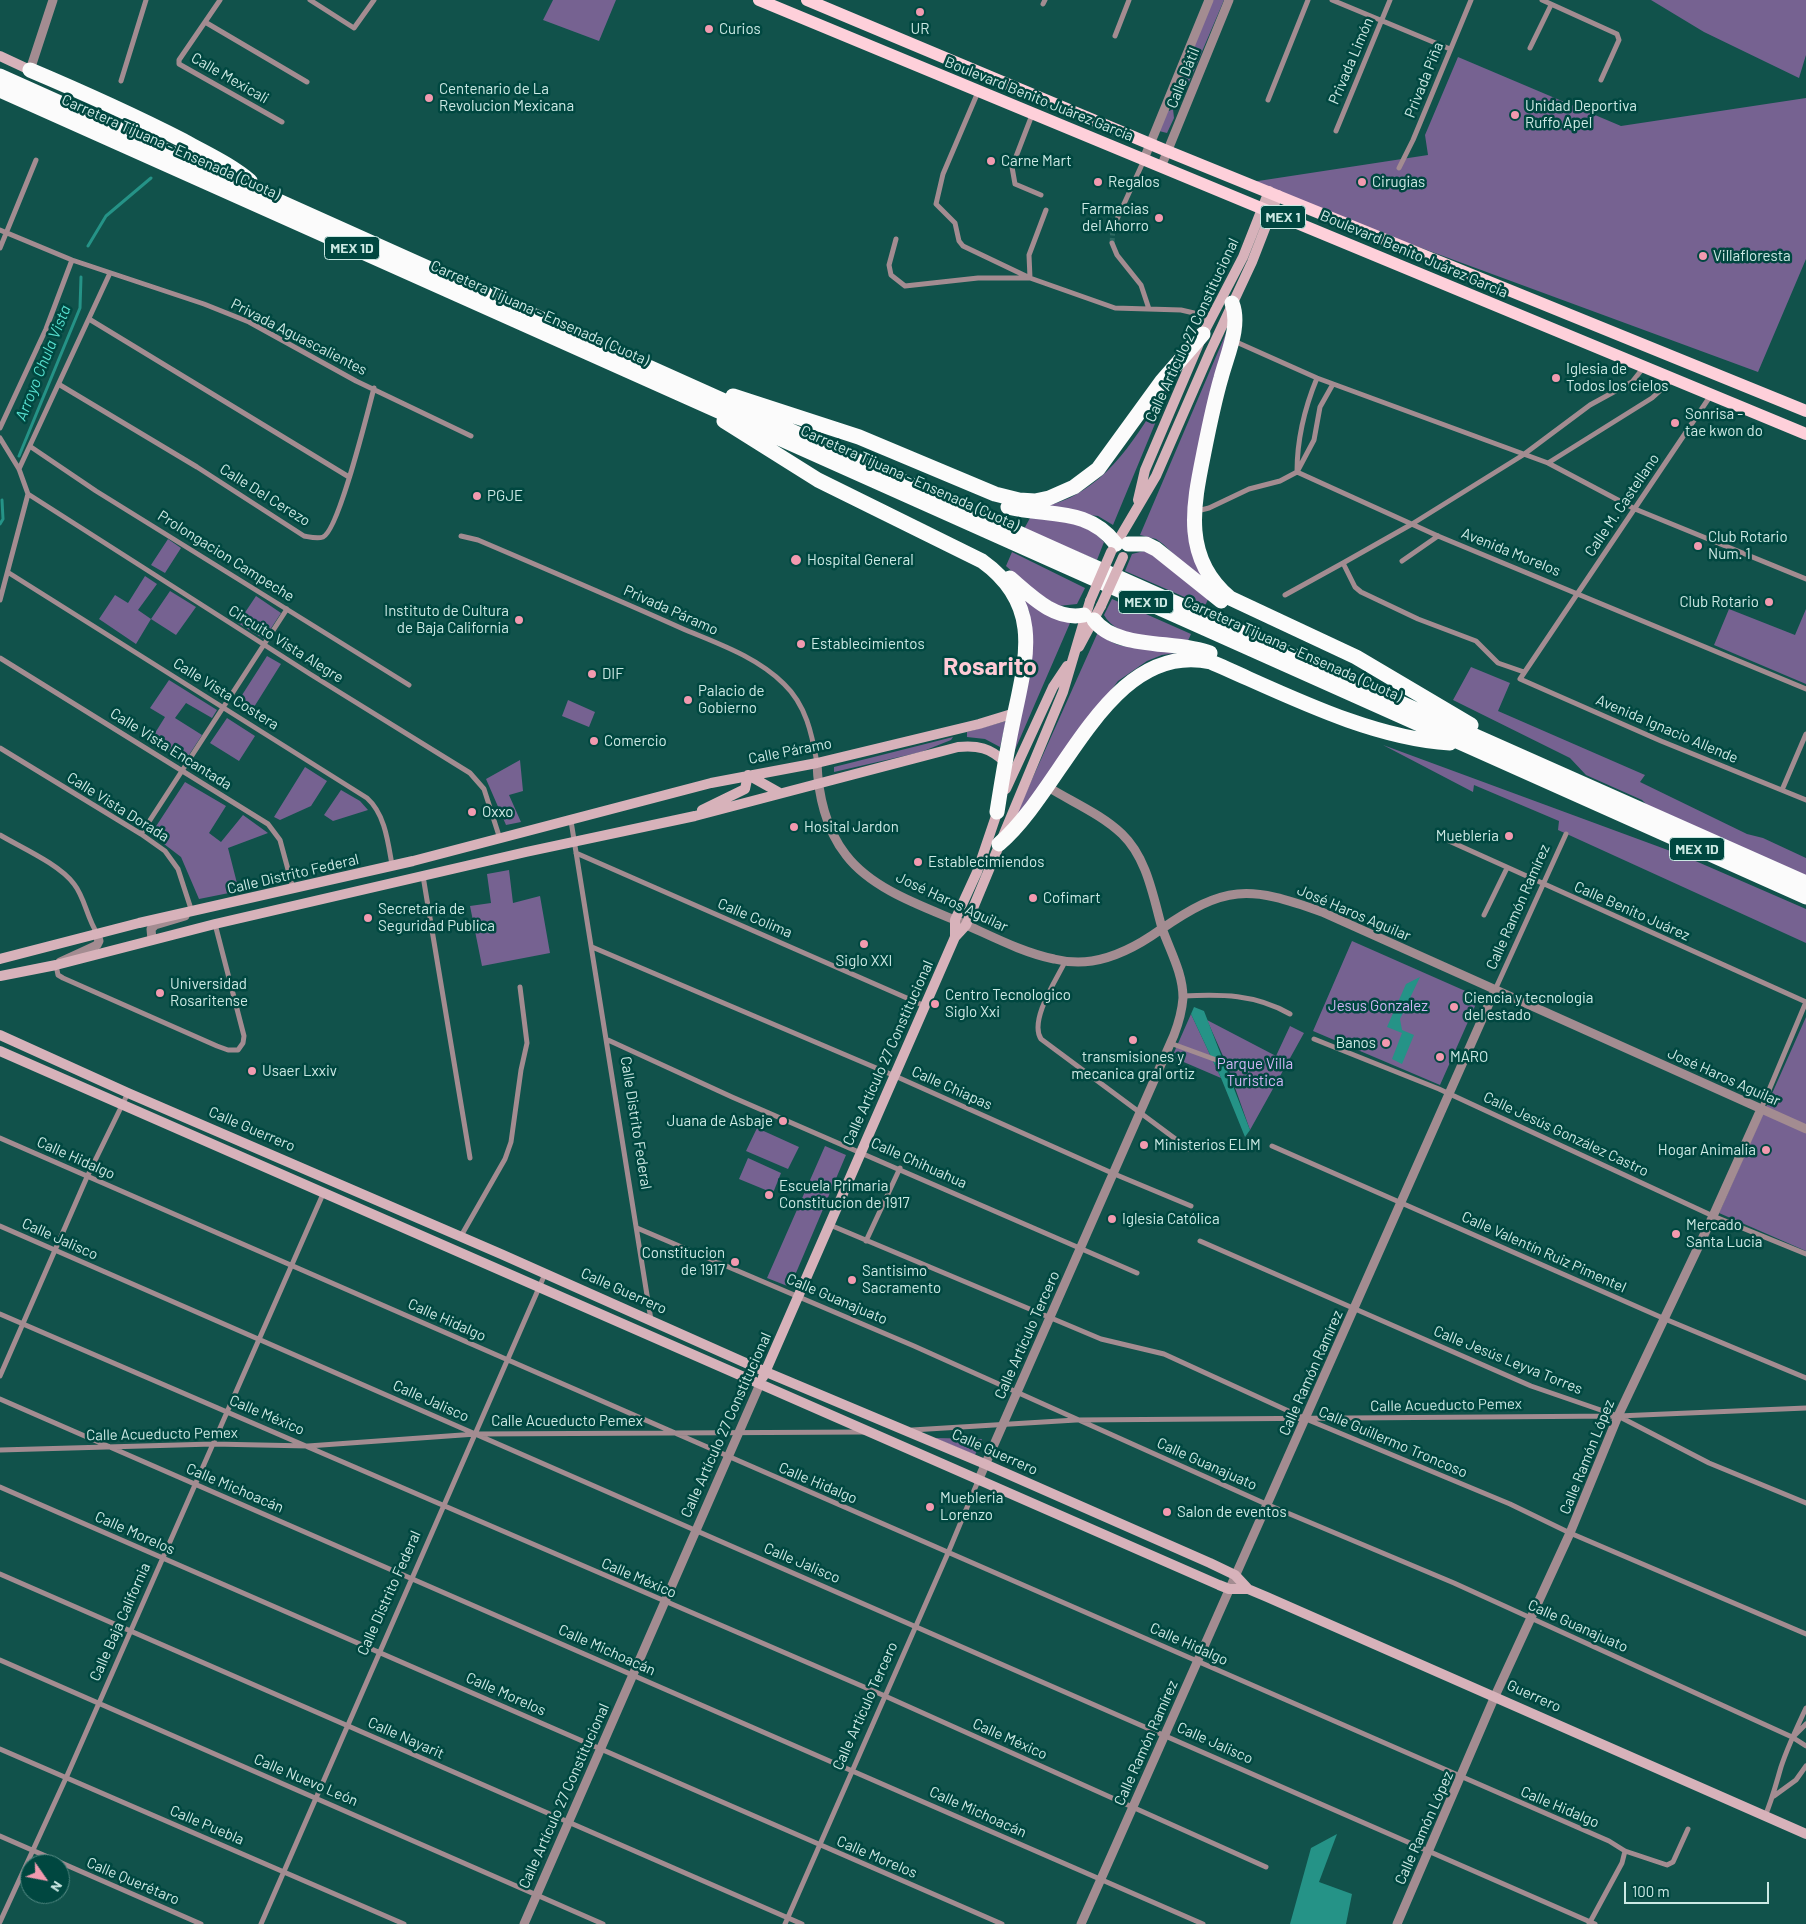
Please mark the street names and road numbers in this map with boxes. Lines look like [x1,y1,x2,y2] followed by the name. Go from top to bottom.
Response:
[1325,15,1377,107] street label: Privada Limón
[1401,39,1447,121] street label: Privada Piña
[1163,45,1203,111] street label: Calle Dátil
[188,49,272,107] street label: Calle Mexicali
[942,53,1136,145] street label: Boulevard Benito Juárez García
[59,91,283,203] street label: Carretera Tijuana - Ensenada (Cuota)
[1260,206,1306,228] road number: MEX 1
[1318,206,1510,302] street label: Boulevard Benito Juárez García
[1141,235,1243,425] street label: Calle Artículo 27 Constitucional
[324,237,380,260] road number: MEX 1D
[428,257,652,369] street label: Carretera Tijuana - Ensenada (Cuota)
[228,295,370,379] street label: Privada Aguascalientes
[798,422,1022,534] street label: Carretera Tijuana - Ensenada (Cuota)
[1581,450,1663,560] street label: Calle M. Castellano
[216,460,314,530] street label: Calle Del Cerezo
[154,507,298,605] street label: Prolongacion Campeche
[1459,524,1563,580] street label: Avenida Morelos
[621,581,721,639] street label: Privada Páramo
[1118,590,1174,614] road number: MEX 1D
[1181,593,1405,705] street label: Carretera Tijuana - Ensenada (Cuota)
[225,601,347,687] street label: Circuito Vista Alegre
[170,654,282,734] street label: Calle Vista Costera
[1593,691,1741,767] street label: Avenida Ignacio Allende
[107,704,235,794] street label: Calle Vista Encantada
[747,734,833,768] street label: Calle Páramo
[64,768,172,846] street label: Calle Vista Dorada
[1670,838,1724,861] road number: MEX 1D
[1482,842,1554,972] street label: Calle Ramón Ramírez
[225,850,361,898] street label: Calle Distrito Federal
[893,868,1011,936] street label: José Haros Aguilar
[1571,877,1693,945] street label: Calle Benito Juárez
[1295,881,1413,945] street label: José Haros Aguilar
[715,894,795,942] street label: Calle Colima
[839,958,937,1148] street label: Calle Artículo 27 Constitucional
[1665,1044,1783,1110] street label: José Haros Aguilar
[617,1055,655,1191] street label: Calle Distrito Federal
[909,1062,995,1114] street label: Calle Chiapas
[1480,1088,1652,1180] street label: Calle Jesús González Castro
[206,1103,298,1155] street label: Calle Guerrero
[34,1133,118,1183] street label: Calle Hidalgo
[868,1134,970,1192] street label: Calle Chihuahua
[1459,1208,1629,1296] street label: Calle Valentín Ruiz Pimentel
[19,1214,101,1264] street label: Calle Jalisco
[578,1264,670,1318] street label: Calle Guerrero
[991,1268,1063,1402] street label: Calle Artículo Tercero
[784,1270,890,1328] street label: Calle Guanajuato
[405,1295,489,1345] street label: Calle Hidalgo
[1275,1308,1347,1438] street label: Calle Ramón Ramírez
[1431,1322,1585,1398] street label: Calle Jesús Leyva Torres
[677,1330,775,1520] street label: Calle Artículo 27 Constitucional
[390,1376,472,1426] street label: Calle Jalisco
[227,1391,307,1439] street label: Calle México
[1370,1395,1522,1415] street label: Calle Acueducto Pemex
[1556,1397,1618,1517] street label: Calle Ramón López
[1316,1402,1470,1482] street label: Calle Guillermo Troncoso
[491,1412,643,1430] street label: Calle Acueducto Pemex
[86,1424,238,1444] street label: Calle Acueducto Pemex
[949,1425,1041,1479] street label: Calle Guerrero
[1154,1434,1260,1494] street label: Calle Guanajuato
[776,1458,860,1508] street label: Calle Hidalgo
[183,1459,287,1517] street label: Calle Michoacán
[92,1507,178,1559] street label: Calle Morelos
[353,1528,425,1658] street label: Calle Distrito Federal
[761,1539,843,1587] street label: Calle Jalisco
[599,1554,679,1602] street label: Calle México
[86,1560,154,1684] street label: Calle Baja California
[1525,1596,1631,1656] street label: Calle Guanajuato
[1147,1619,1231,1669] street label: Calle Hidalgo
[556,1621,658,1679] street label: Calle Michoacán
[829,1639,901,1773] street label: Calle Artículo Tercero
[463,1668,549,1720] street label: Calle Morelos
[1504,1676,1564,1716] street label: Guerrero
[1110,1678,1182,1808] street label: Calle Ramón Ramírez
[515,1701,613,1891] street label: Calle Artículo 27 Constitucional
[365,1713,447,1763] street label: Calle Nayarit
[970,1715,1050,1763] street label: Calle México
[1174,1718,1256,1768] street label: Calle Jalisco
[251,1750,361,1810] street label: Calle Nuevo León
[1391,1769,1457,1887] street label: Calle Ramón López
[1518,1782,1602,1832] street label: Calle Hidalgo
[927,1783,1029,1841] street label: Calle Michoacán
[167,1801,247,1849] street label: Calle Puebla
[834,1832,920,1882] street label: Calle Morelos
[84,1853,182,1909] street label: Calle Querétaro

